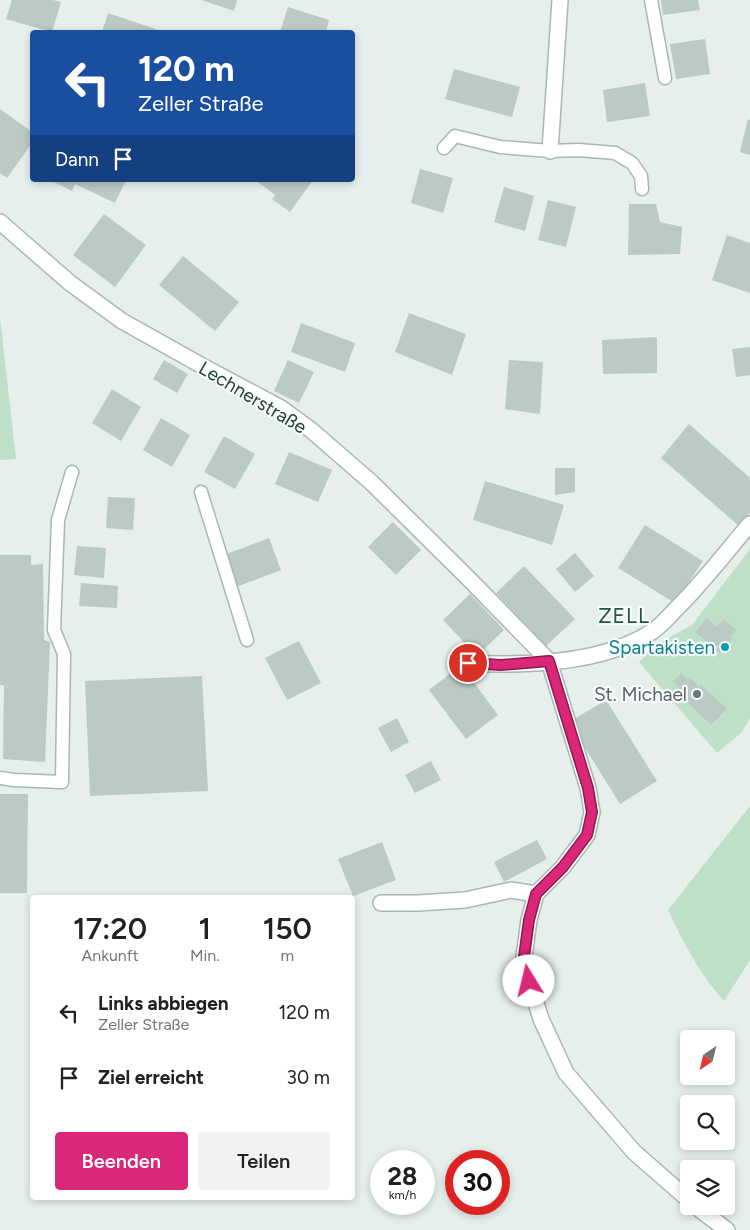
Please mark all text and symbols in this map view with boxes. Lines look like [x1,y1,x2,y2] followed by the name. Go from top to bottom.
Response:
[138,48,235,90] text: 120 m
[55,50,120,115] icon: left
[138,90,264,117] text: Zeller Straße
[109,145,137,173] icon: arrive
[55,148,99,171] text: Dann
[195,356,311,439] street label: Lechnerstraße
[598,603,650,628] district label: ZELL
[609,636,715,659] place label: Spartakisten
[719,641,731,653] marker: Spartakisten
[447,642,489,684] pin
[454,649,482,677] icon: arrive
[594,683,687,706] place label: St. Michael
[691,688,703,700] marker: St. Michael
[73,910,147,947] text: 17:20
[199,910,211,947] text: 1
[263,910,312,947] text: 150
[81,946,139,965] text: Ankunft
[190,946,220,965] text: Min.
[280,946,294,965] text: m
[502,954,554,1006] position arrow
[98,992,229,1015] text: Links abbiegen
[55,999,83,1027] icon: left
[278,1001,330,1024] text: 120 m
[98,1015,189,1034] text: Zeller Straße
[680,1030,735,1085] north arrow
[680,1030,735,1215] map controls
[55,1064,83,1092] icon: arrive
[98,1066,204,1089] text: Ziel erreicht
[287,1066,330,1089] text: 30 m
[680,1095,735,1150] button: search
[55,1132,188,1190] button: Beenden
[198,1132,330,1190] button: Teilen
[445,1150,510,1215] speed limit sign: 30
[680,1160,735,1215] button: layers
[388,1161,417,1191] text: 28
[389,1188,416,1202] text: km/h

